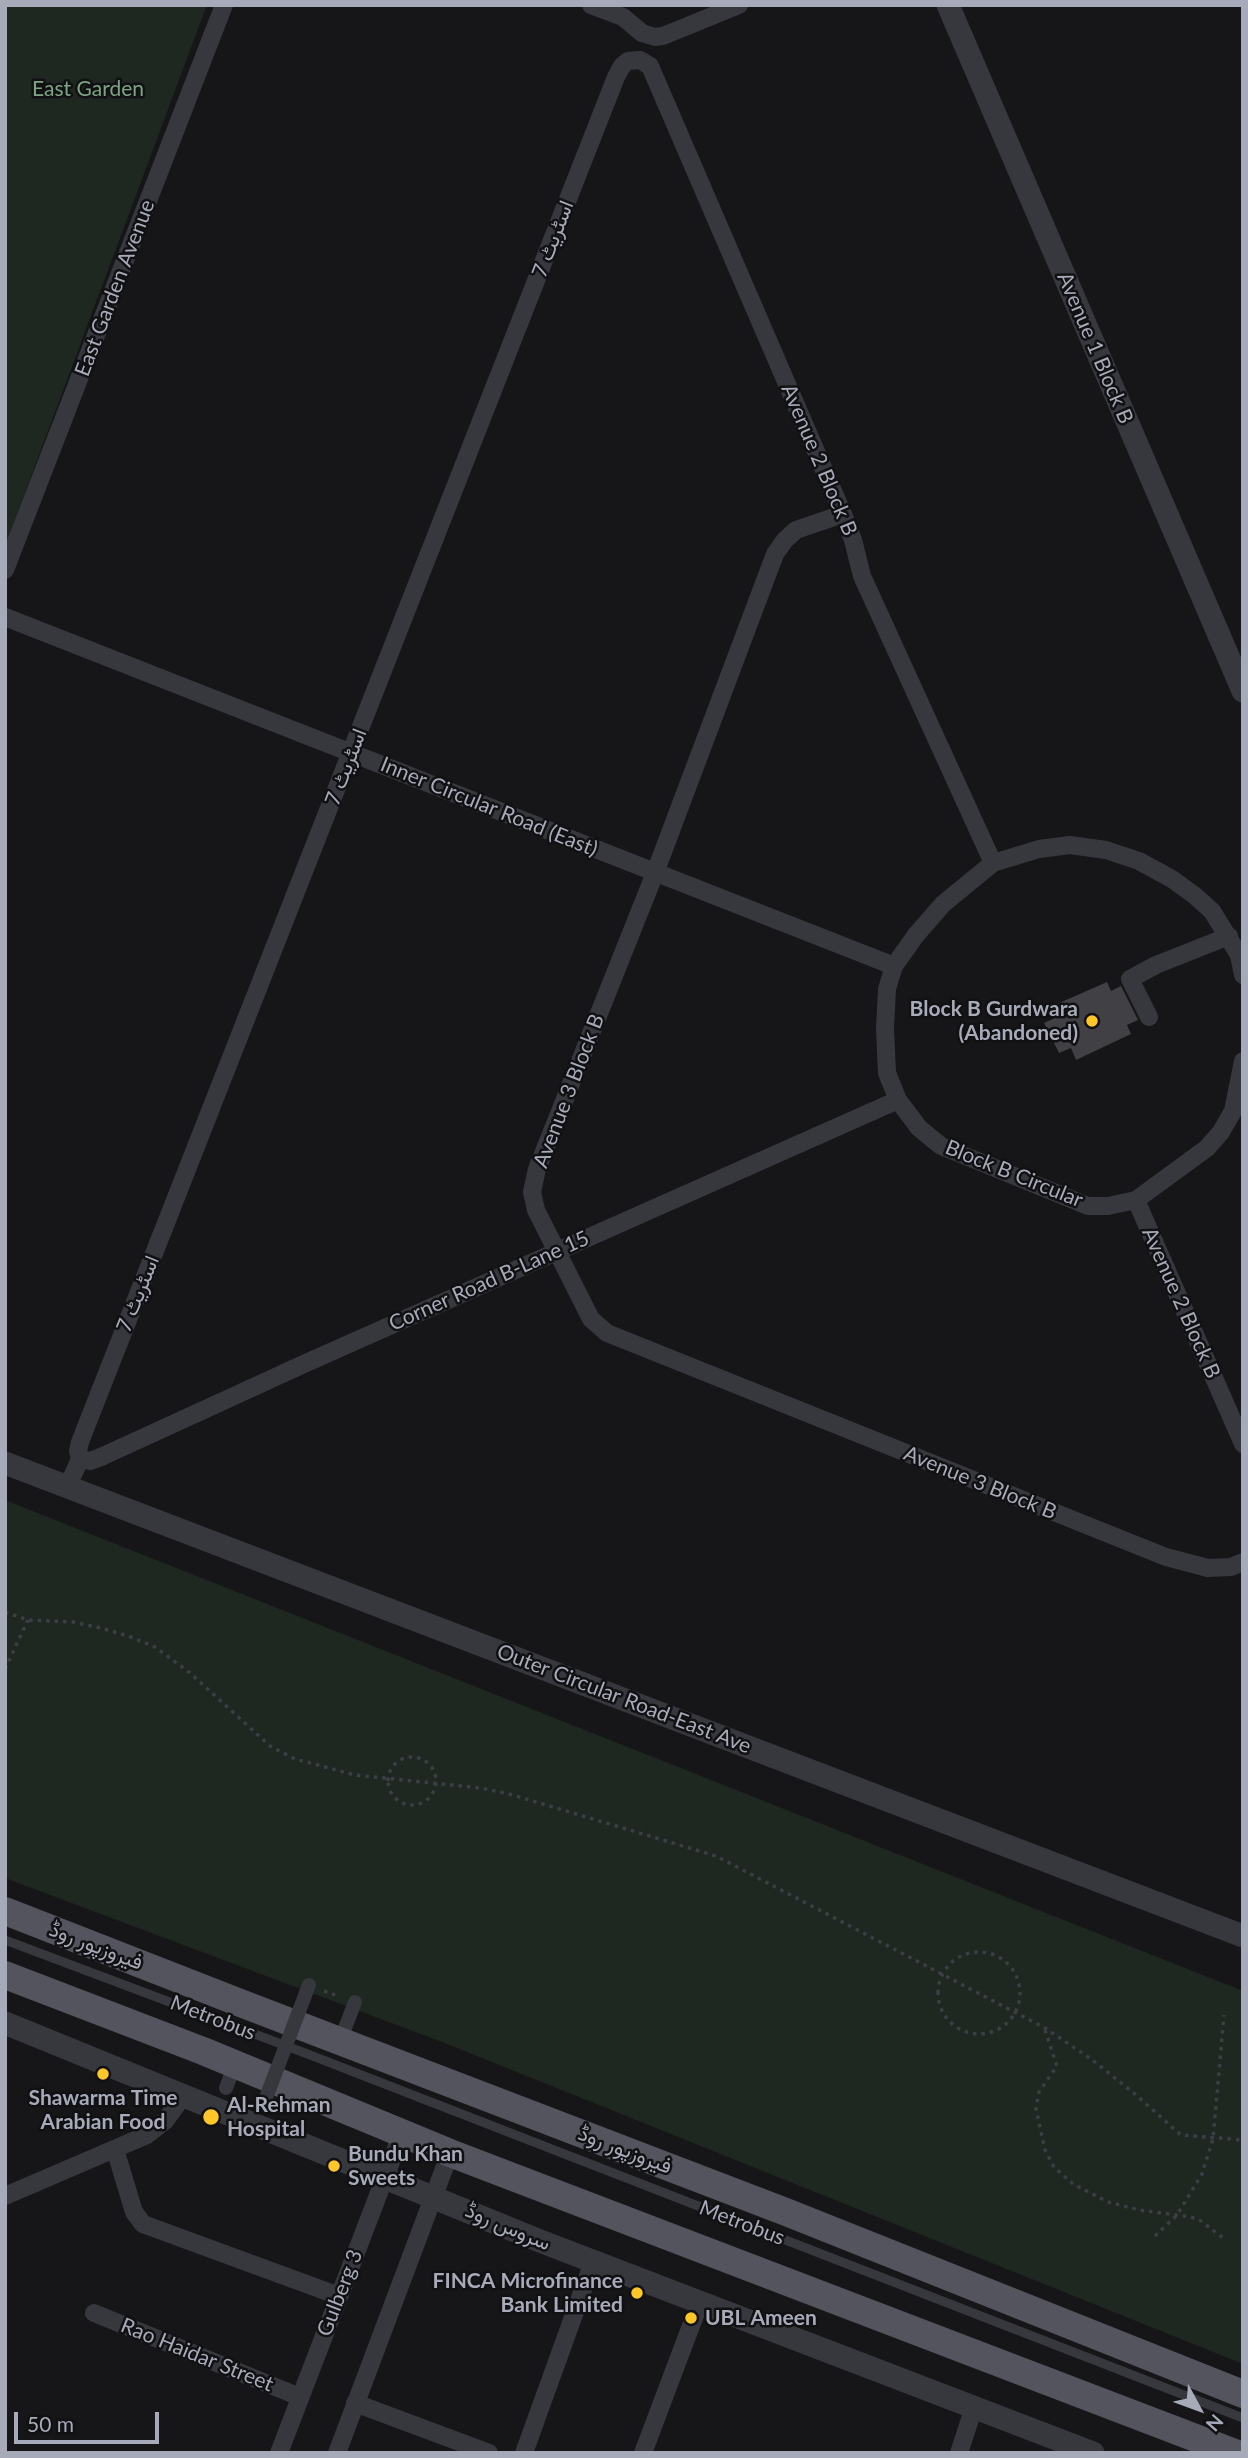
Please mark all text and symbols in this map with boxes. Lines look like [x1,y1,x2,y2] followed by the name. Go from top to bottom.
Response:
[32,76,144,102] park label: East Garden
[70,196,160,380] street label: East Garden Avenue
[527,197,579,281] street label: اسٹریٹ 7
[1052,268,1138,428] street label: Avenue 1 Block B
[776,380,862,540] street label: Avenue 2 Block B
[320,725,372,809] street label: اسٹریٹ 7
[377,752,601,862] street label: Inner Circular Road (East)
[910,996,1078,1046] place label: Block B Gurdwara (Abandoned)
[528,1011,610,1171] street label: Avenue 3 Block B
[1084,1013,1100,1029] marker: Block B Gurdwara (Abandoned)
[941,1135,1087,1213] street label: Block B Circular
[1136,1224,1226,1382] street label: Avenue 2 Block B
[385,1226,593,1336] street label: Corner Road B-Lane 15
[111,1252,165,1336] street label: اسٹریٹ 7
[900,1441,1060,1525] street label: Avenue 3 Block B
[493,1639,755,1759] street label: Outer Circular Road-East Ave
[46,1917,146,1975] street label: فیروزپور روڈ
[167,1990,259,2046] street label: Metrobus
[95,2066,111,2082] marker: Shawarma Time Arabian Food
[29,2085,177,2135] place label: Shawarma Time Arabian Food
[227,2092,331,2142] place label: Al-Rehman Hospital
[201,2107,221,2127] marker: Al-Rehman Hospital
[575,2121,675,2179] street label: فیروزپور روڈ
[348,2141,463,2191] place label: Bundu Khan Sweets
[326,2158,342,2174] marker: Bundu Khan Sweets
[696,2195,788,2251] street label: Metrobus
[462,2198,554,2256] street label: سروس روڈ
[312,2246,368,2340] street label: Gulberg 3
[433,2268,623,2318] place label: FINCA Microfinance Bank Limited
[629,2285,645,2301] marker: FINCA Microfinance Bank Limited
[705,2305,817,2331] place label: UBL Ameen
[683,2310,699,2326] marker: UBL Ameen
[117,2313,277,2397] street label: Rao Haidar Street
[1164,2374,1234,2444] north arrow
[18,2398,163,2442] scale bar
[1202,2410,1229,2436] text: N
[27,2411,74,2436] text: 50 m

